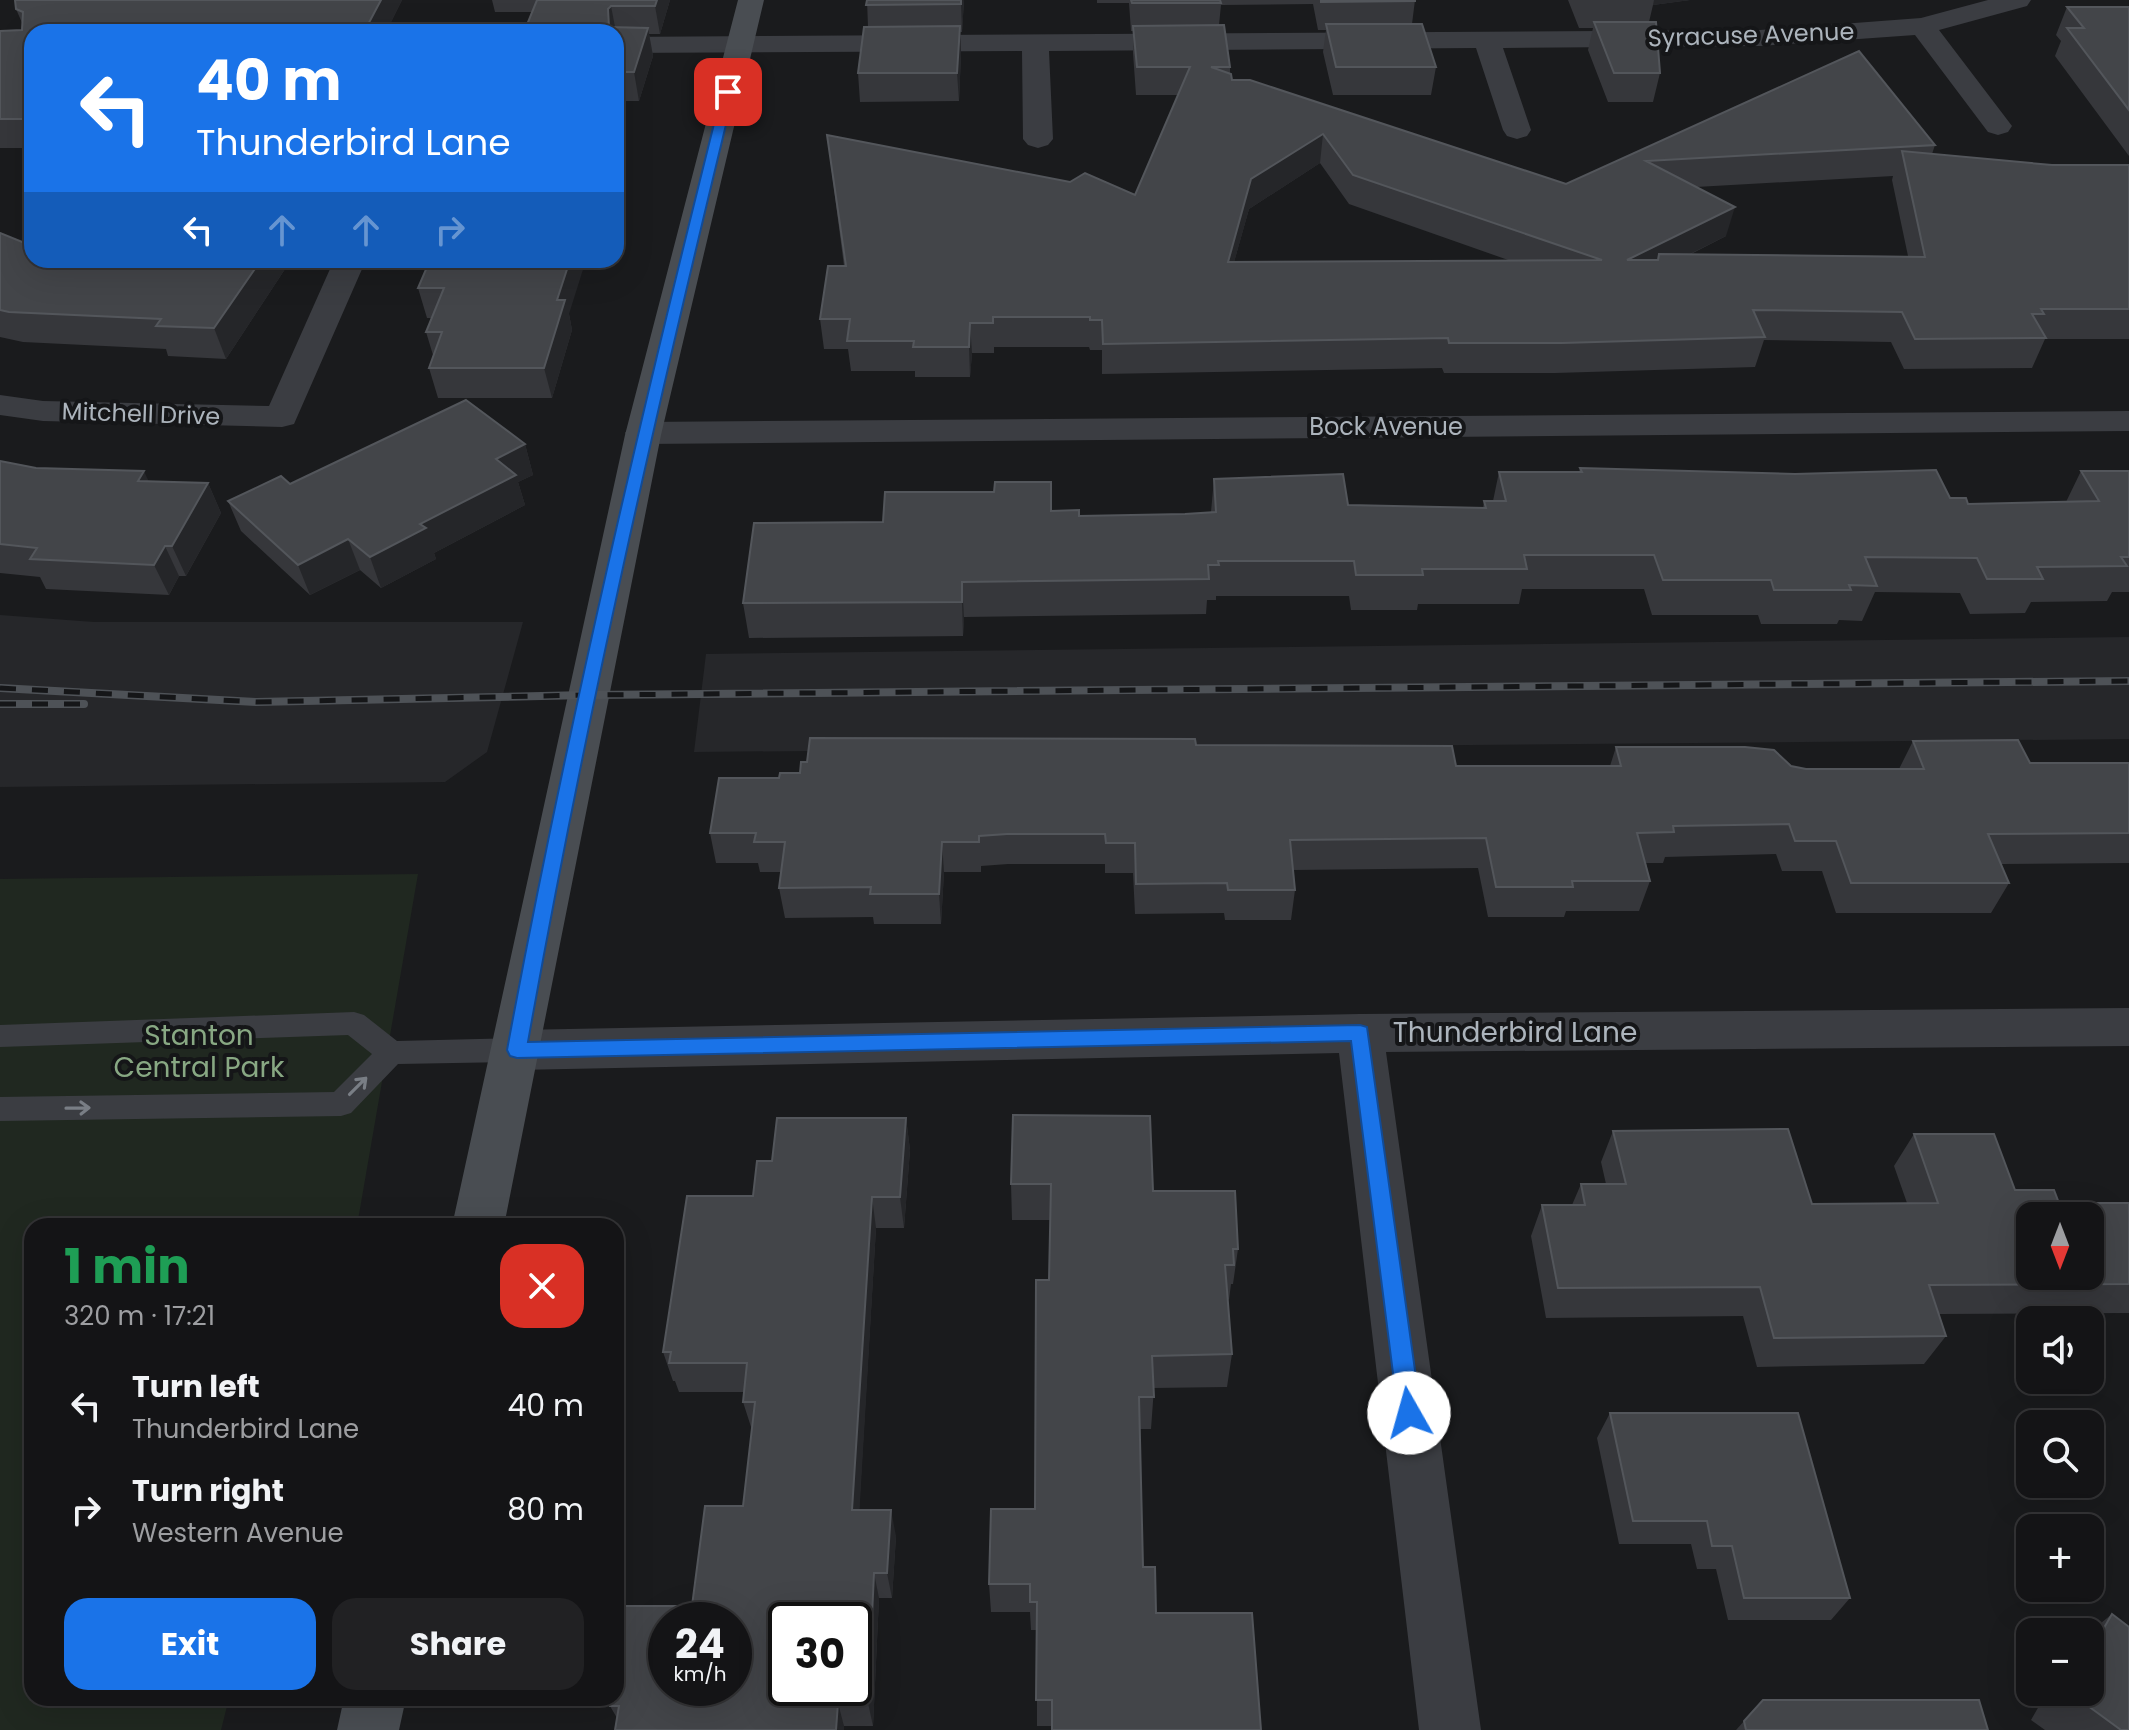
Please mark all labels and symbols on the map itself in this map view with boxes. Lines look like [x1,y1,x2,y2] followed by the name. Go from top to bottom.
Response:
[1647,14,1855,55] street label: Syracuse Avenue
[694,58,762,126] pin
[61,394,221,433] street label: Mitchell Drive
[1309,410,1463,443] street label: Bock Avenue
[1393,1013,1637,1052] street label: Thunderbird Lane
[114,1016,285,1087] park label: Stanton Central Park
[349,1076,368,1096] one-way arrow
[64,1100,91,1116] one-way arrow
[2016,1202,2104,1290] north arrow
[1367,1371,1451,1455] position arrow
[768,1602,872,1706] speed limit sign: 30

